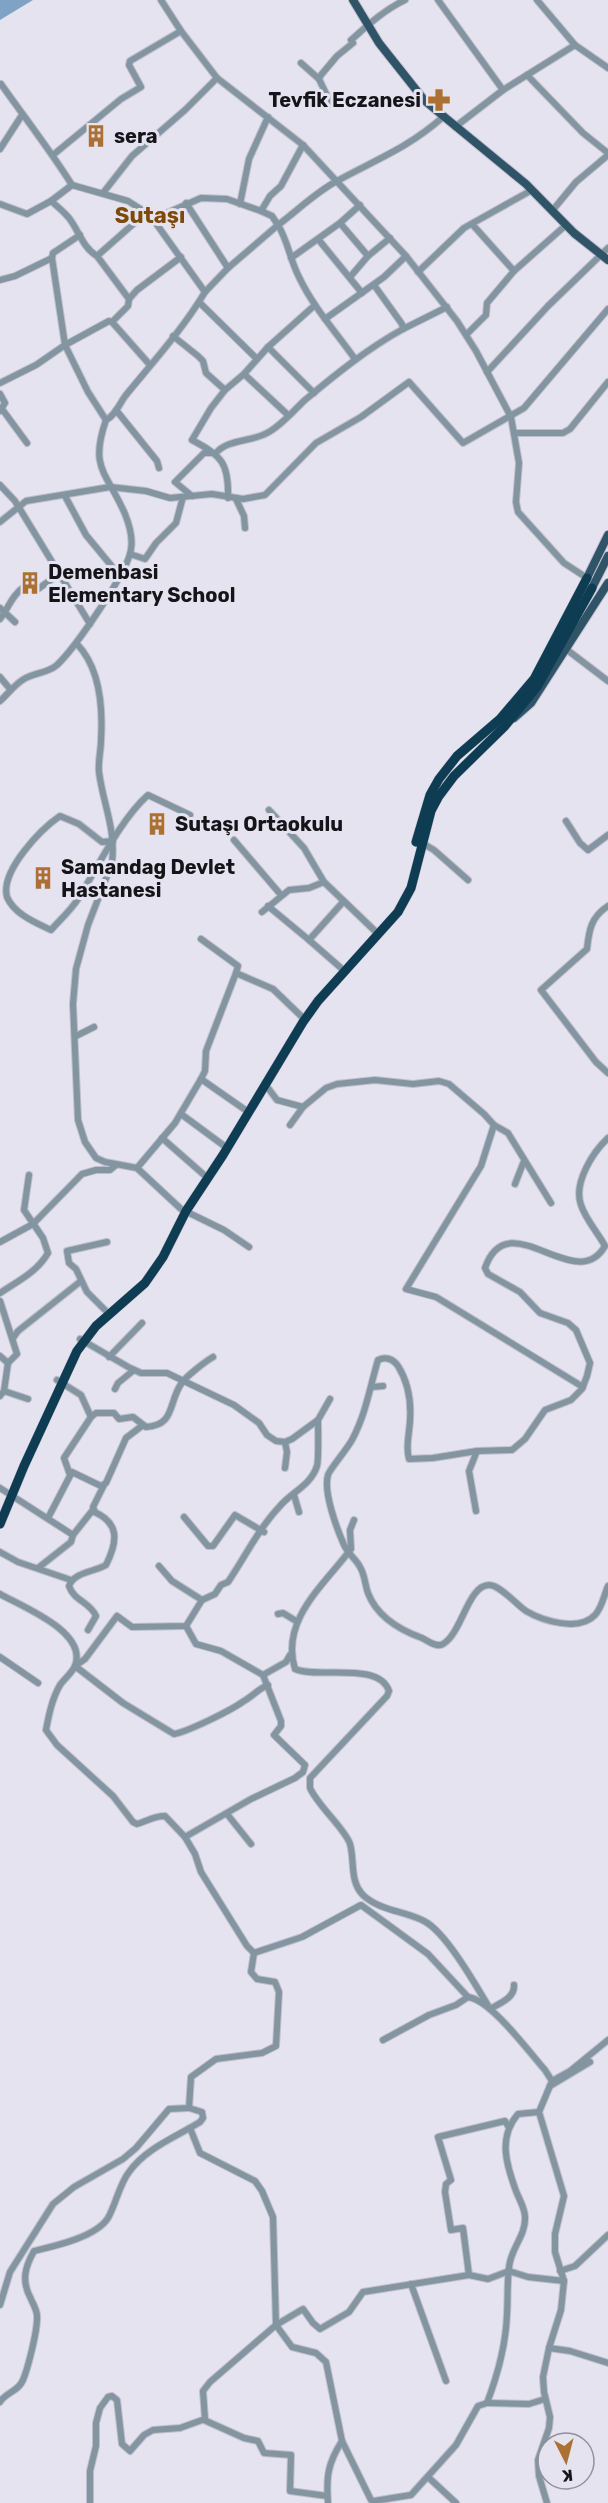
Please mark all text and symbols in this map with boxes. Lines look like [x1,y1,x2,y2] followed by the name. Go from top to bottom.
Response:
[426,87,452,113] pharmacy icon: Tevfik Eczanesi
[268,88,421,112] place label: Tevfik Eczanesi
[83,123,109,149] building icon: sera
[114,124,158,148] place label: sera
[115,202,185,229] district label: Sutaşı
[48,560,235,607] place label: Demenbasi Elementary School
[17,570,43,596] building icon: Demenbasi Elementary School
[144,811,170,837] building icon: Sutaşı Ortaokulu
[175,812,343,836] place label: Sutaşı Ortaokulu
[61,855,235,902] place label: Samandag Devlet Hastanesi
[30,865,56,891] building icon: Samandag Devlet Hastanesi
[536,2431,596,2491] north arrow
[561,2465,574,2485] text: K

